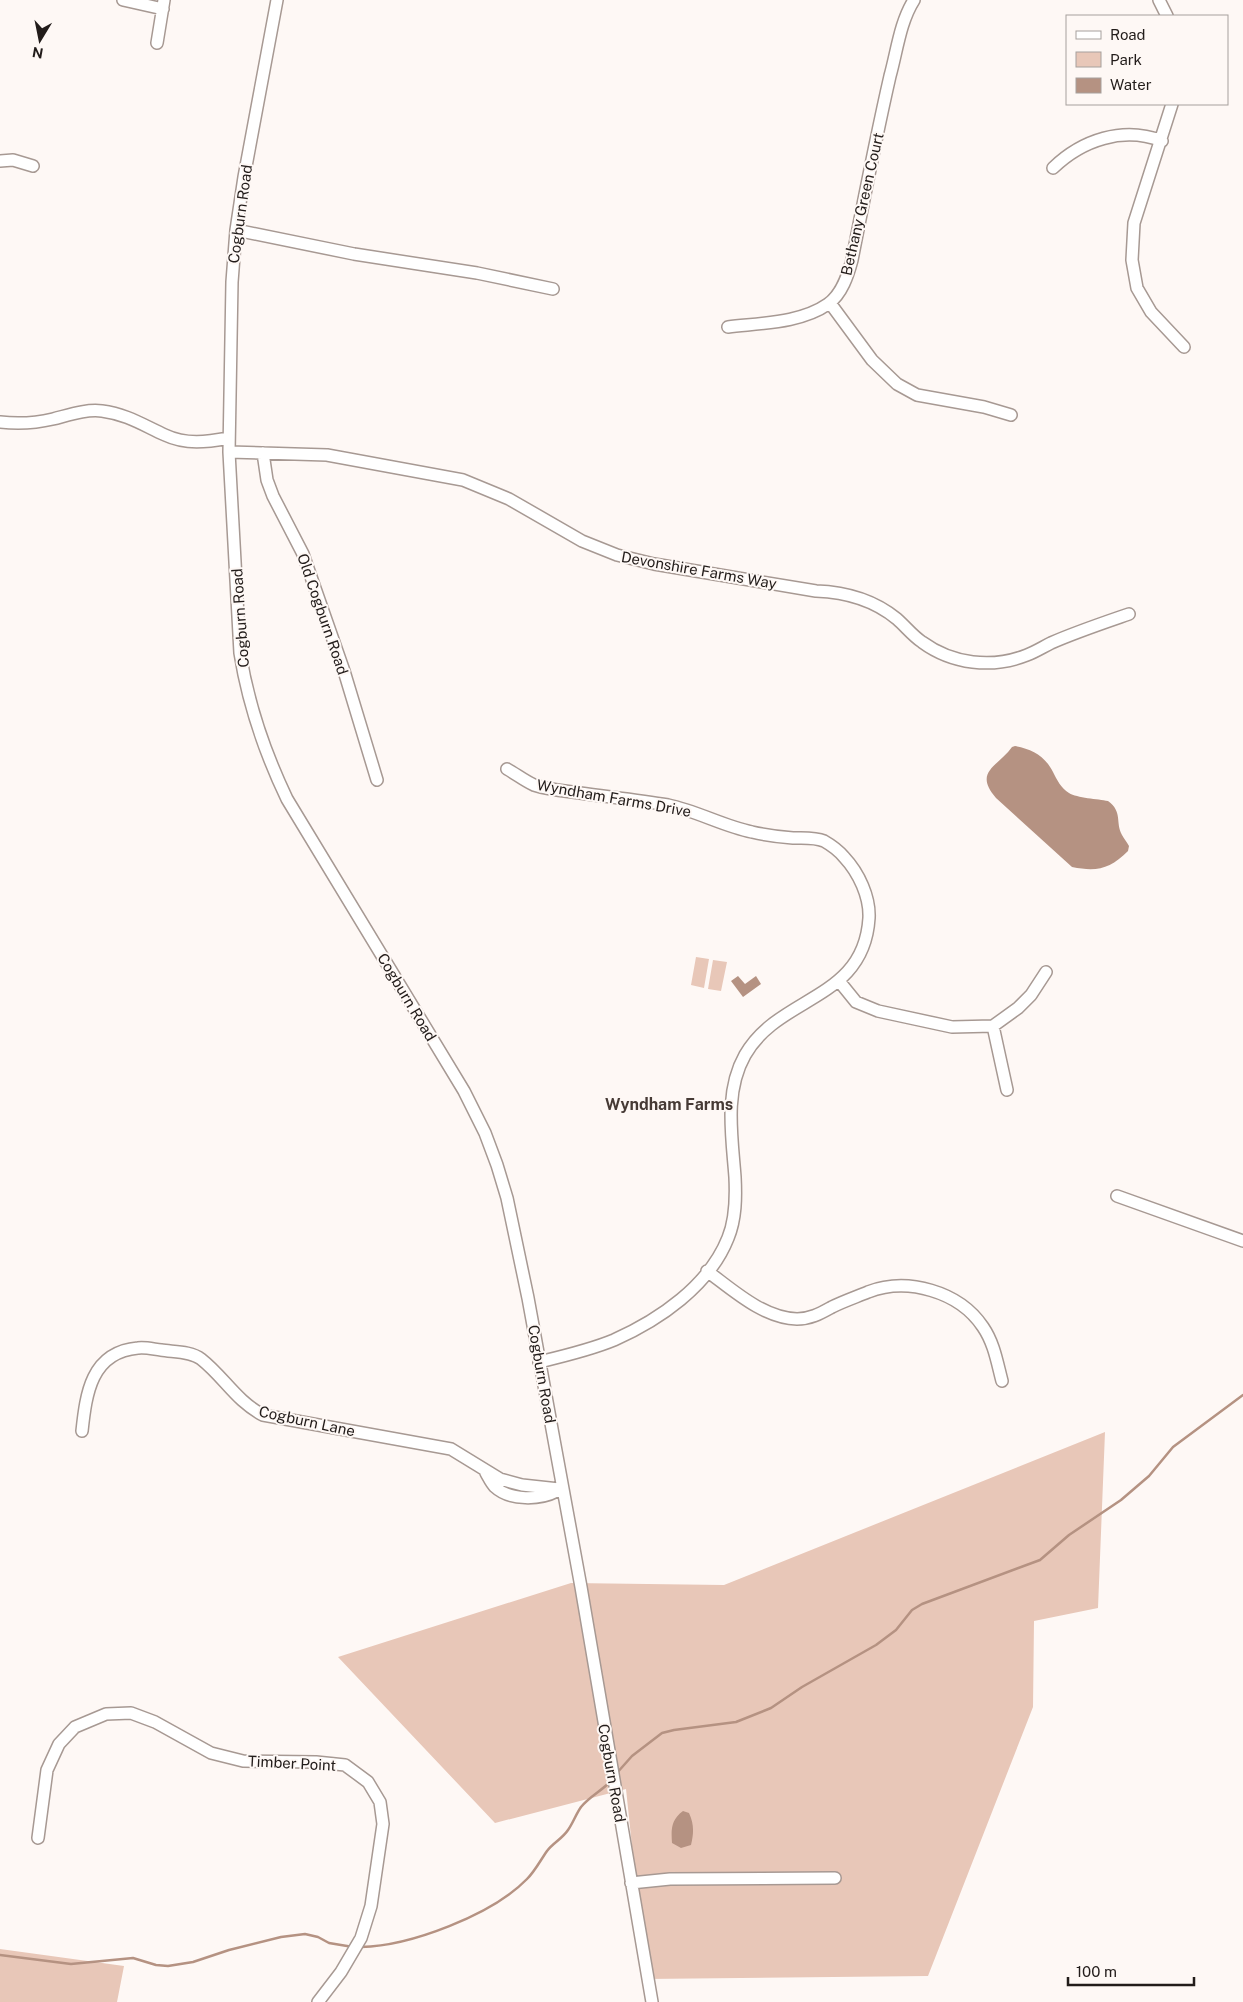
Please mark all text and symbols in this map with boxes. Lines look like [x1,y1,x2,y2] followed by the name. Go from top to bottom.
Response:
[15,15,65,65] north arrow
[1066,15,1228,105] legend
[1110,26,1146,43] text: Road
[31,44,45,62] text: N
[1110,51,1142,68] text: Park
[1110,76,1152,93] text: Water
[837,131,887,277] street label: Bethany Green Court
[225,164,255,264] street label: Cogburn Road
[620,548,778,592] street label: Devonshire Farms Way
[294,551,352,677] street label: Old Cogburn Road
[228,568,252,668] street label: Cogburn Road
[535,776,693,820] street label: Wyndham Farms Drive
[374,950,440,1044] street label: Cogburn Road
[605,1095,733,1114] district label: Wyndham Farms
[525,1324,559,1424] street label: Cogburn Road
[257,1403,357,1439] street label: Cogburn Lane
[595,1723,629,1823] street label: Cogburn Road
[247,1752,337,1774] street label: Timber Point
[1068,1954,1194,1986] scale bar
[1076,1963,1117,1980] text: 100 m

